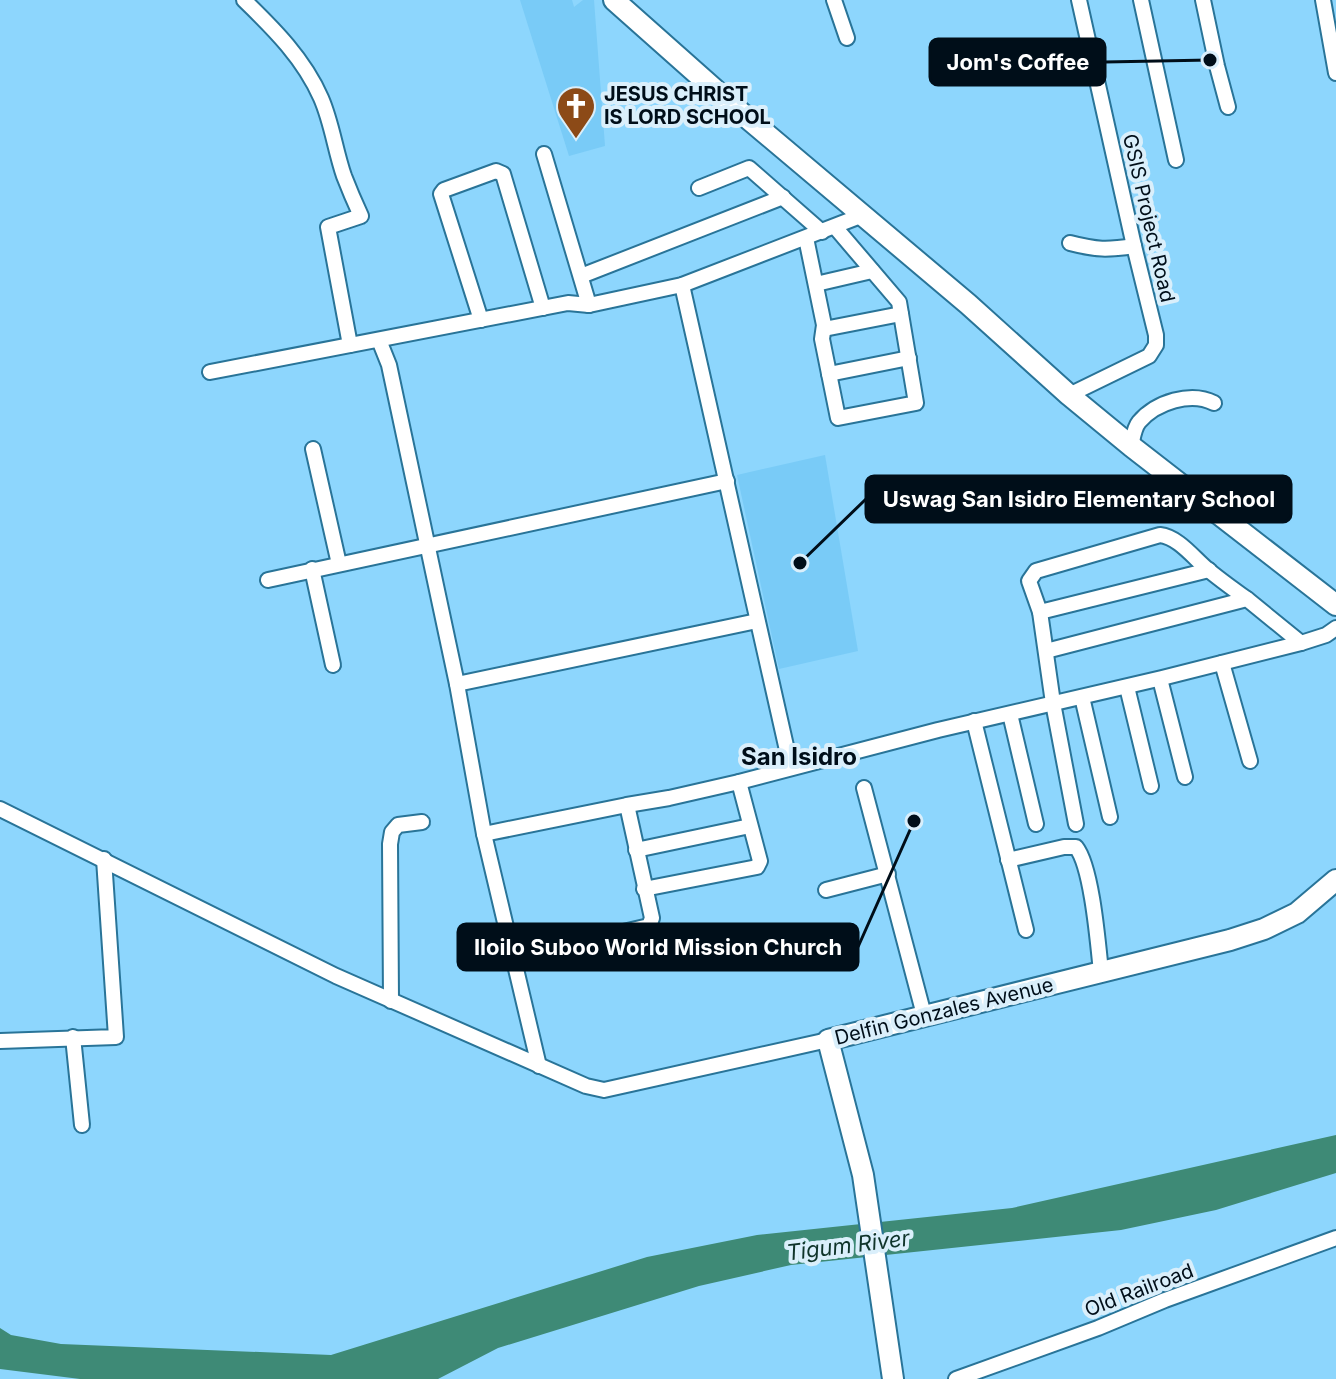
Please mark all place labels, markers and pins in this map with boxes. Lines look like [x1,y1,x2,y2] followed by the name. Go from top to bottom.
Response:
[930,39,1105,85] callout: Jom's Coffee
[604,82,771,129] place label: JESUS CHRIST IS LORD SCHOOL
[555,85,597,140] church icon: JESUS CHRIST IS LORD SCHOOL
[866,476,1291,522] callout: Uswag San Isidro Elementary School
[458,924,858,970] callout: Iloilo Suboo World Mission Church

